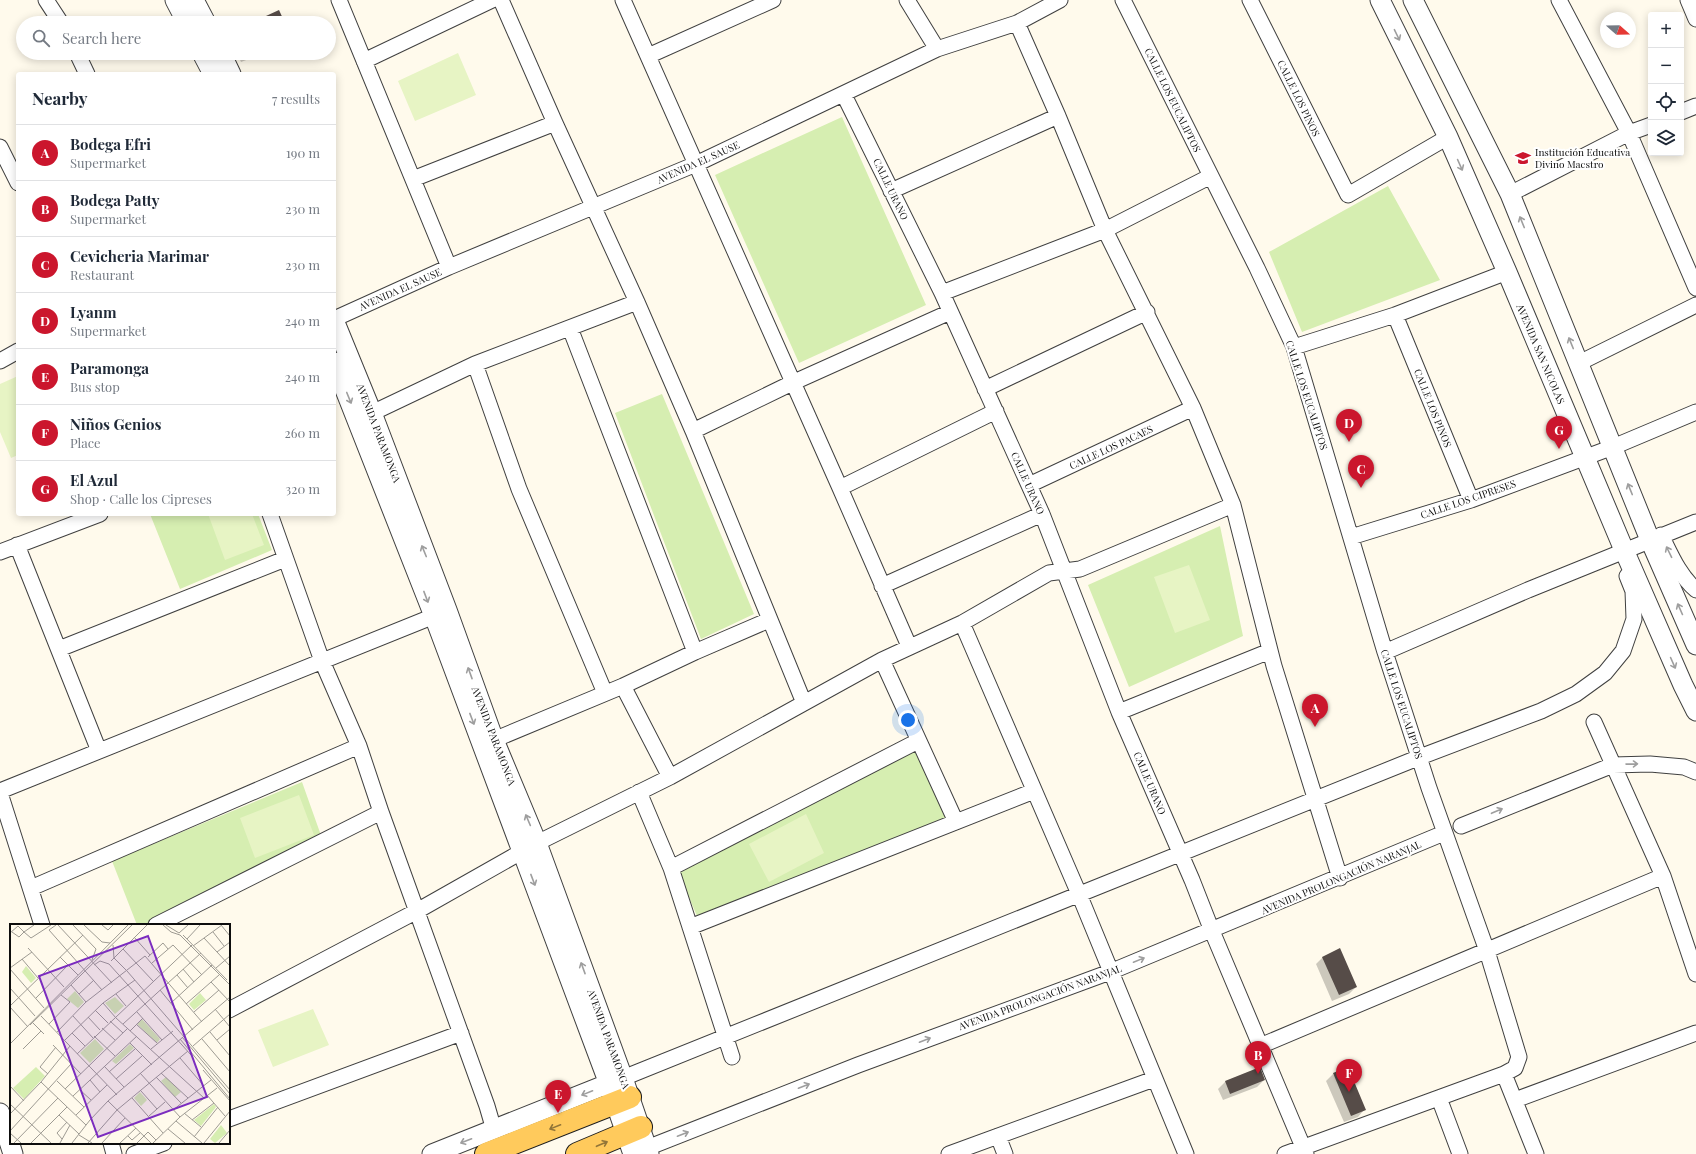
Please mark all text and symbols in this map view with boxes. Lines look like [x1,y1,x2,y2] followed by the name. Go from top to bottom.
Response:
[1600,12,1636,48] north arrow
[1648,12,1684,156] map controls
[1648,12,1684,48] button: +
[16,16,336,60] search box
[30,27,52,49] icon: search
[62,28,141,48] text: Search here
[1394,29,1401,41] one-way arrow
[1142,45,1204,155] street label: CALLE LOS EUCALIPTOS
[1648,48,1684,84] button: −
[1274,57,1324,139] street label: CALLE LOS PINOS
[1648,84,1684,120] button: locate
[32,87,87,109] text: Nearby
[272,90,320,107] text: 7 results
[1648,120,1684,156] button: layers
[70,134,151,154] text: Bodega Efri
[654,138,741,187] street label: AVENIDA EL SAUSE
[41,144,49,161] text: A
[286,144,320,161] text: 190 m
[1535,145,1630,171] place label: Institución Educativa Divino Maestro
[1514,149,1532,167] school or university icon: Institución Educativa Divino Maestro
[70,154,146,171] text: Supermarket
[870,156,912,222] street label: CALLE URANO
[1457,158,1464,170] one-way arrow
[70,190,160,210] text: Bodega Patty
[41,200,49,217] text: B
[285,200,320,217] text: 230 m
[70,210,146,227] text: Supermarket
[1518,217,1525,229] one-way arrow
[70,246,209,266] text: Cevicheria Marimar
[40,256,50,273] text: C
[285,256,320,273] text: 230 m
[356,265,443,314] street label: AVENIDA EL SAUSE
[70,266,134,283] text: Restaurant
[1513,301,1568,406] street label: AVENIDA SAN NICOLAS
[70,302,117,322] text: Lyanm
[40,312,50,329] text: D
[285,312,320,329] text: 240 m
[70,322,146,339] text: Supermarket
[1566,337,1574,349] one-way arrow
[1283,338,1331,452] street label: CALLE LOS EUCALIPTOS
[70,358,149,378] text: Paramonga
[1411,367,1455,449] street label: CALLE LOS PINOS
[41,368,49,385] text: E
[285,368,320,385] text: 240 m
[70,378,120,395] text: Bus stop
[353,381,405,485] street label: AVENIDA PARAMONGA
[346,391,353,403] one-way arrow
[1336,409,1362,442] pin: D
[70,414,161,434] text: Niños Genios
[1546,416,1572,449] pin: G
[1067,422,1155,472] street label: CALLE LOS PACAES
[41,424,49,441] text: F
[284,424,320,441] text: 260 m
[70,434,101,451] text: Place
[1008,449,1048,517] street label: CALLE URANO
[1348,455,1374,488] pin: C
[70,470,118,490] text: El Azul
[1418,476,1518,522] street label: CALLE LOS CIPRESES
[40,480,50,497] text: G
[285,480,320,497] text: 320 m
[1625,484,1633,496] one-way arrow
[70,490,212,507] text: Shop · Calle los Cipreses
[420,546,428,558] one-way arrow
[1665,546,1672,558] one-way arrow
[423,591,431,603] one-way arrow
[1676,604,1683,616] one-way arrow
[1378,647,1426,761] street label: CALLE LOS EUCALIPTOS
[1670,656,1677,668] one-way arrow
[466,667,474,679] one-way arrow
[468,684,520,788] street label: AVENIDA PARAMONGA
[1302,694,1328,727] pin: A
[898,710,918,730] your location
[469,712,477,724] one-way arrow
[1130,749,1170,817] street label: CALLE URANO
[1625,761,1638,768] one-way arrow
[1491,807,1503,815] one-way arrow
[523,814,531,826] one-way arrow
[1258,837,1423,918] street label: AVENIDA PROLONGACIÓN NARANJAL
[529,873,537,885] one-way arrow
[10,924,230,1144] inset map
[1133,956,1145,963] one-way arrow
[956,961,1124,1033] street label: AVENIDA PROLONGACIÓN NARANJAL
[579,962,586,975] one-way arrow
[584,986,634,1091] street label: AVENIDA PARAMONGA
[919,1035,931,1043] one-way arrow
[1245,1041,1271,1074] pin: B
[1336,1059,1362,1092] pin: F
[545,1080,571,1113] pin: E
[798,1082,810,1090] one-way arrow
[582,1089,594,1097] one-way arrow
[549,1123,561,1131] one-way arrow
[676,1129,688,1137] one-way arrow
[461,1137,473,1145] one-way arrow
[595,1139,607,1147] one-way arrow

